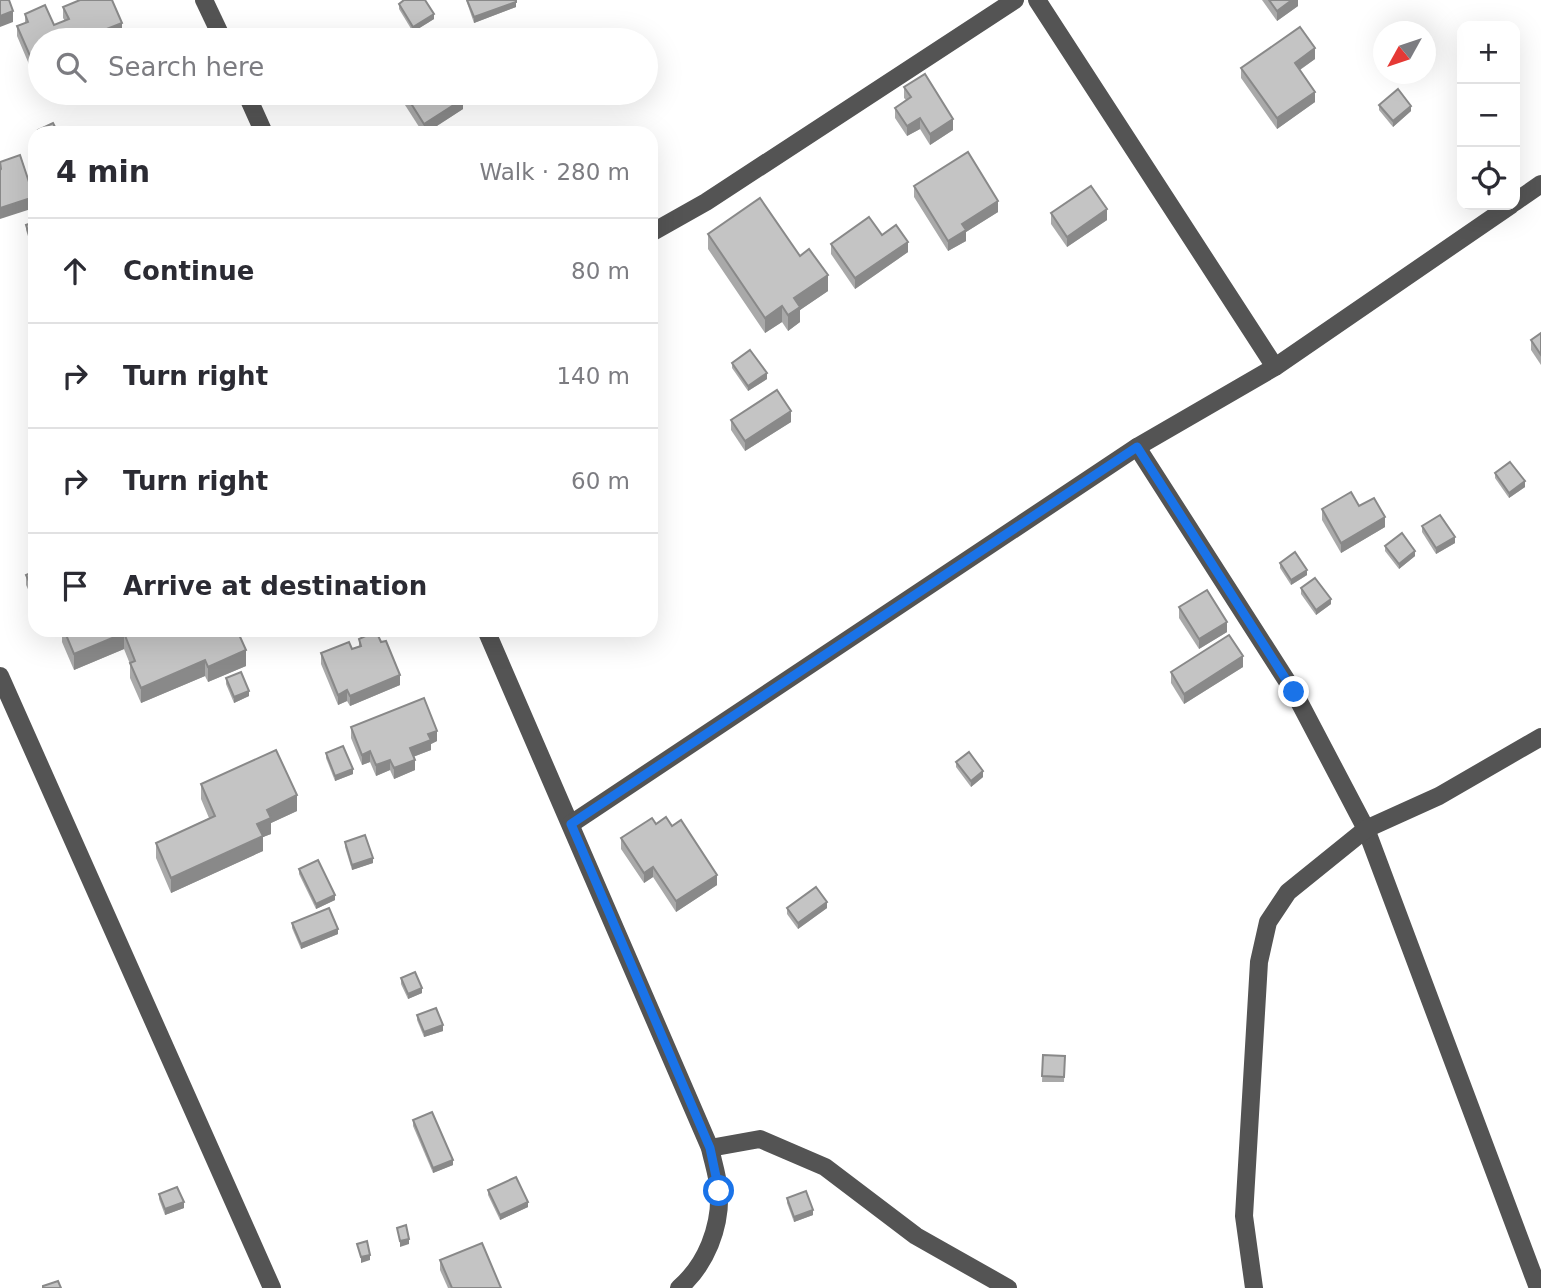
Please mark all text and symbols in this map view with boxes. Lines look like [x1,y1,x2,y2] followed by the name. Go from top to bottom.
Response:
[1373,21,1436,84] north arrow
[1457,21,1520,210] map controls
[1457,21,1520,84] button: +
[28,28,658,105] search box
[52,48,90,86] icon: search
[108,52,264,82] text: Search here
[1457,84,1520,147] button: −
[1457,147,1520,210] button: locate
[56,154,150,189] text: 4 min
[479,159,630,185] text: Walk · 280 m
[56,252,94,290] icon: ahead
[123,256,254,286] text: Continue
[571,258,630,284] text: 80 m
[56,357,94,395] icon: right
[123,361,268,391] text: Turn right
[556,363,630,389] text: 140 m
[56,462,94,500] icon: right
[123,466,268,496] text: Turn right
[571,468,630,494] text: 60 m
[56,567,94,605] icon: arrive
[123,571,427,601] text: Arrive at destination
[1278,676,1309,707] route end
[703,1175,734,1206] route start

